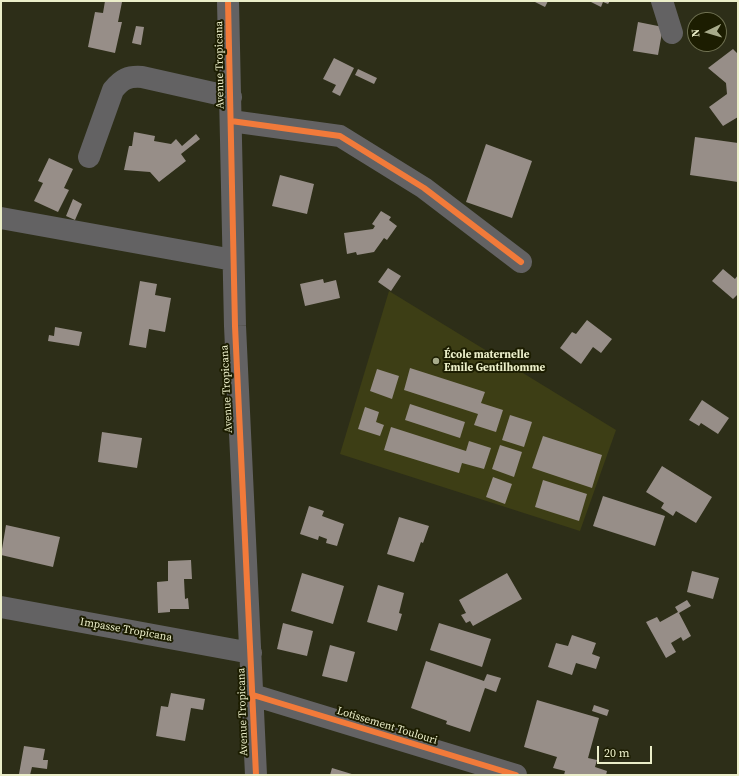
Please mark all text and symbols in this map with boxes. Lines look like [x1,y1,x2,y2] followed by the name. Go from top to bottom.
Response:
[687,12,727,52] north arrow
[213,21,227,109] street label: Avenue Tropicana
[688,28,703,38] text: N
[218,345,236,433] street label: Avenue Tropicana
[444,348,545,374] place label: École maternelle Emile Gentilhomme
[431,356,441,366] marker: École maternelle Emile Gentilhomme
[79,615,173,645] street label: Impasse Tropicana
[235,668,251,756] street label: Avenue Tropicana
[335,704,439,748] street label: Lotissement Toulouri
[599,738,654,764] scale bar
[604,745,630,761] text: 20 m

